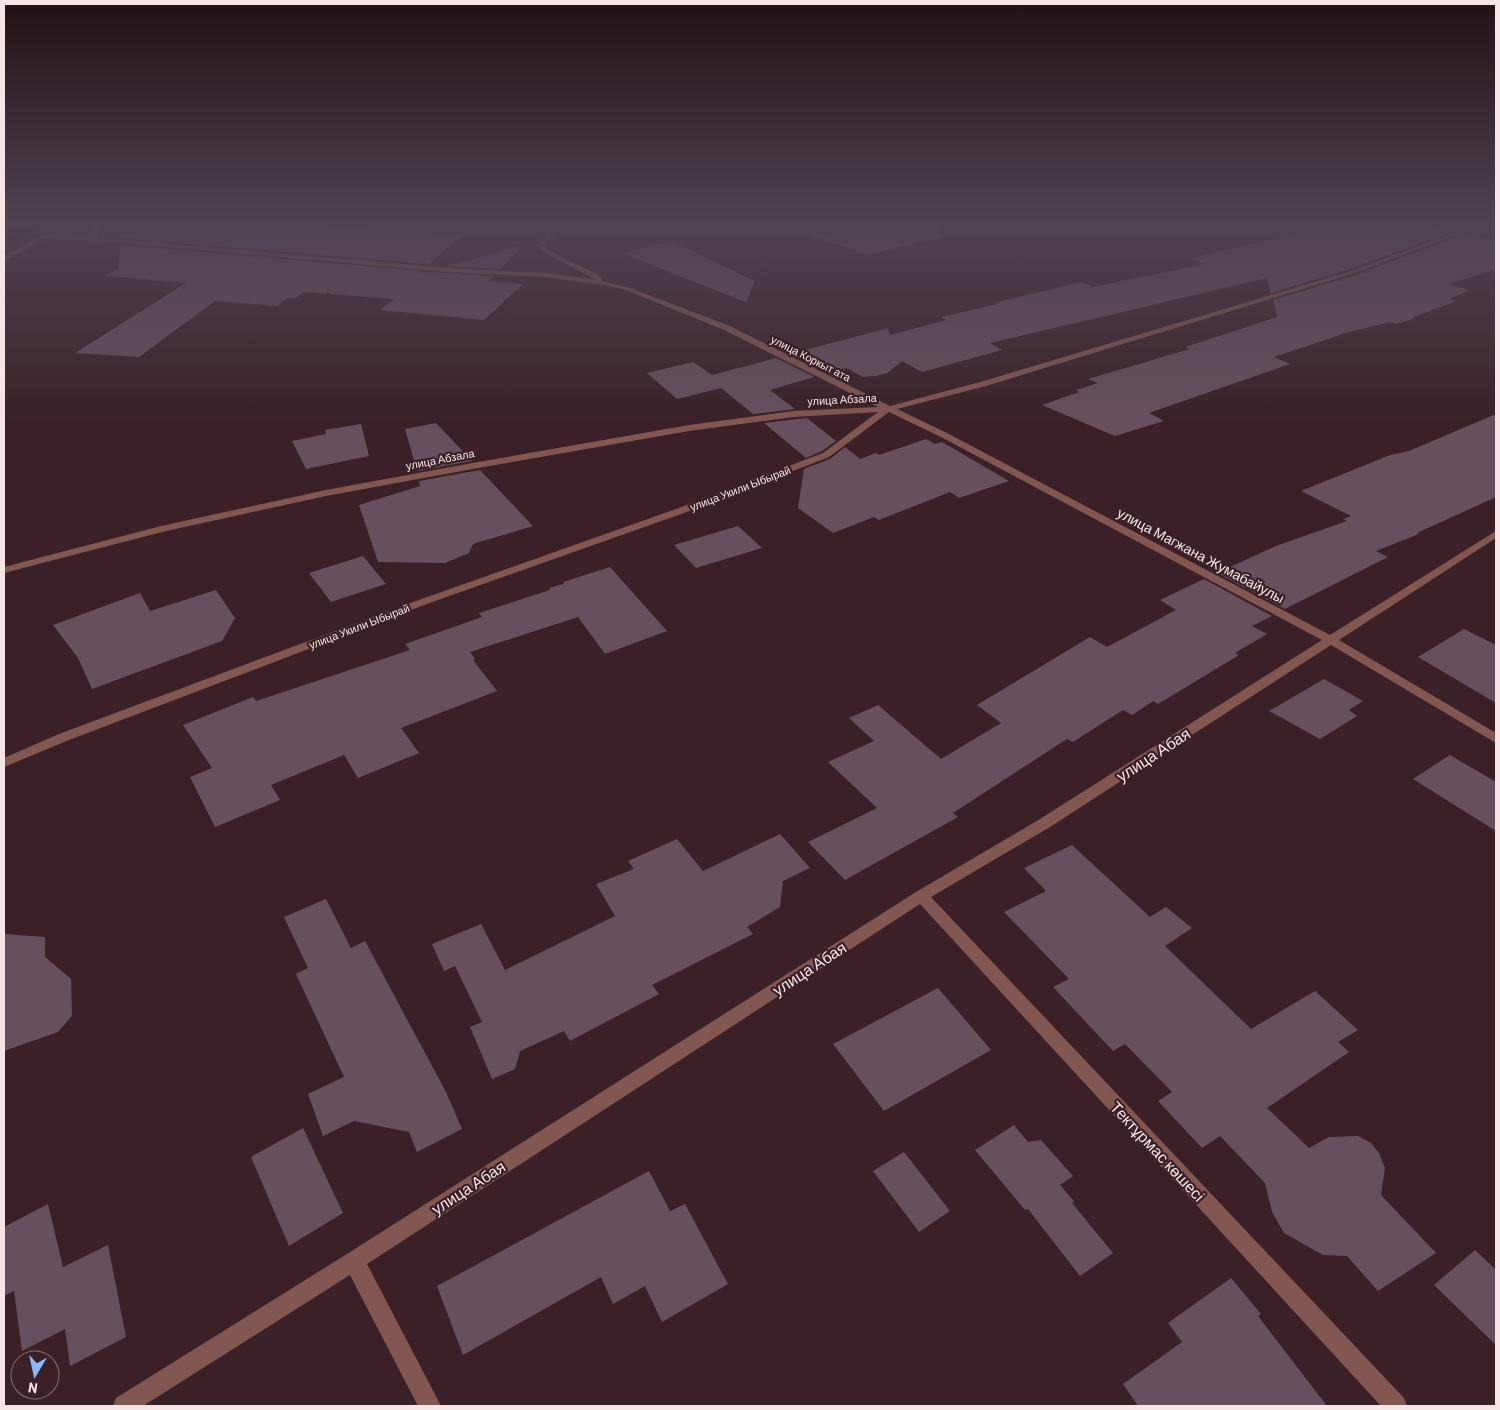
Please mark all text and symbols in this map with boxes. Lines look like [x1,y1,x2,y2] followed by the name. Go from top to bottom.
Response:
[769,332,854,384] street label: улица Коркыт ата
[807,391,878,407] street label: улица Абзала
[405,446,476,472] street label: улица Абзала
[688,463,792,513] street label: улица Укили Ыбырай
[1115,504,1287,606] street label: улица Магжана Жумабайулы
[307,601,411,651] street label: улица Укили Ыбырай
[1113,723,1193,785] street label: улица Абая
[769,937,849,999] street label: улица Абая
[1107,1097,1209,1205] street label: Тектұрмас көшесі
[428,1156,508,1218] street label: улица Абая
[10,1350,60,1400] north arrow
[27,1379,39,1397] text: N

